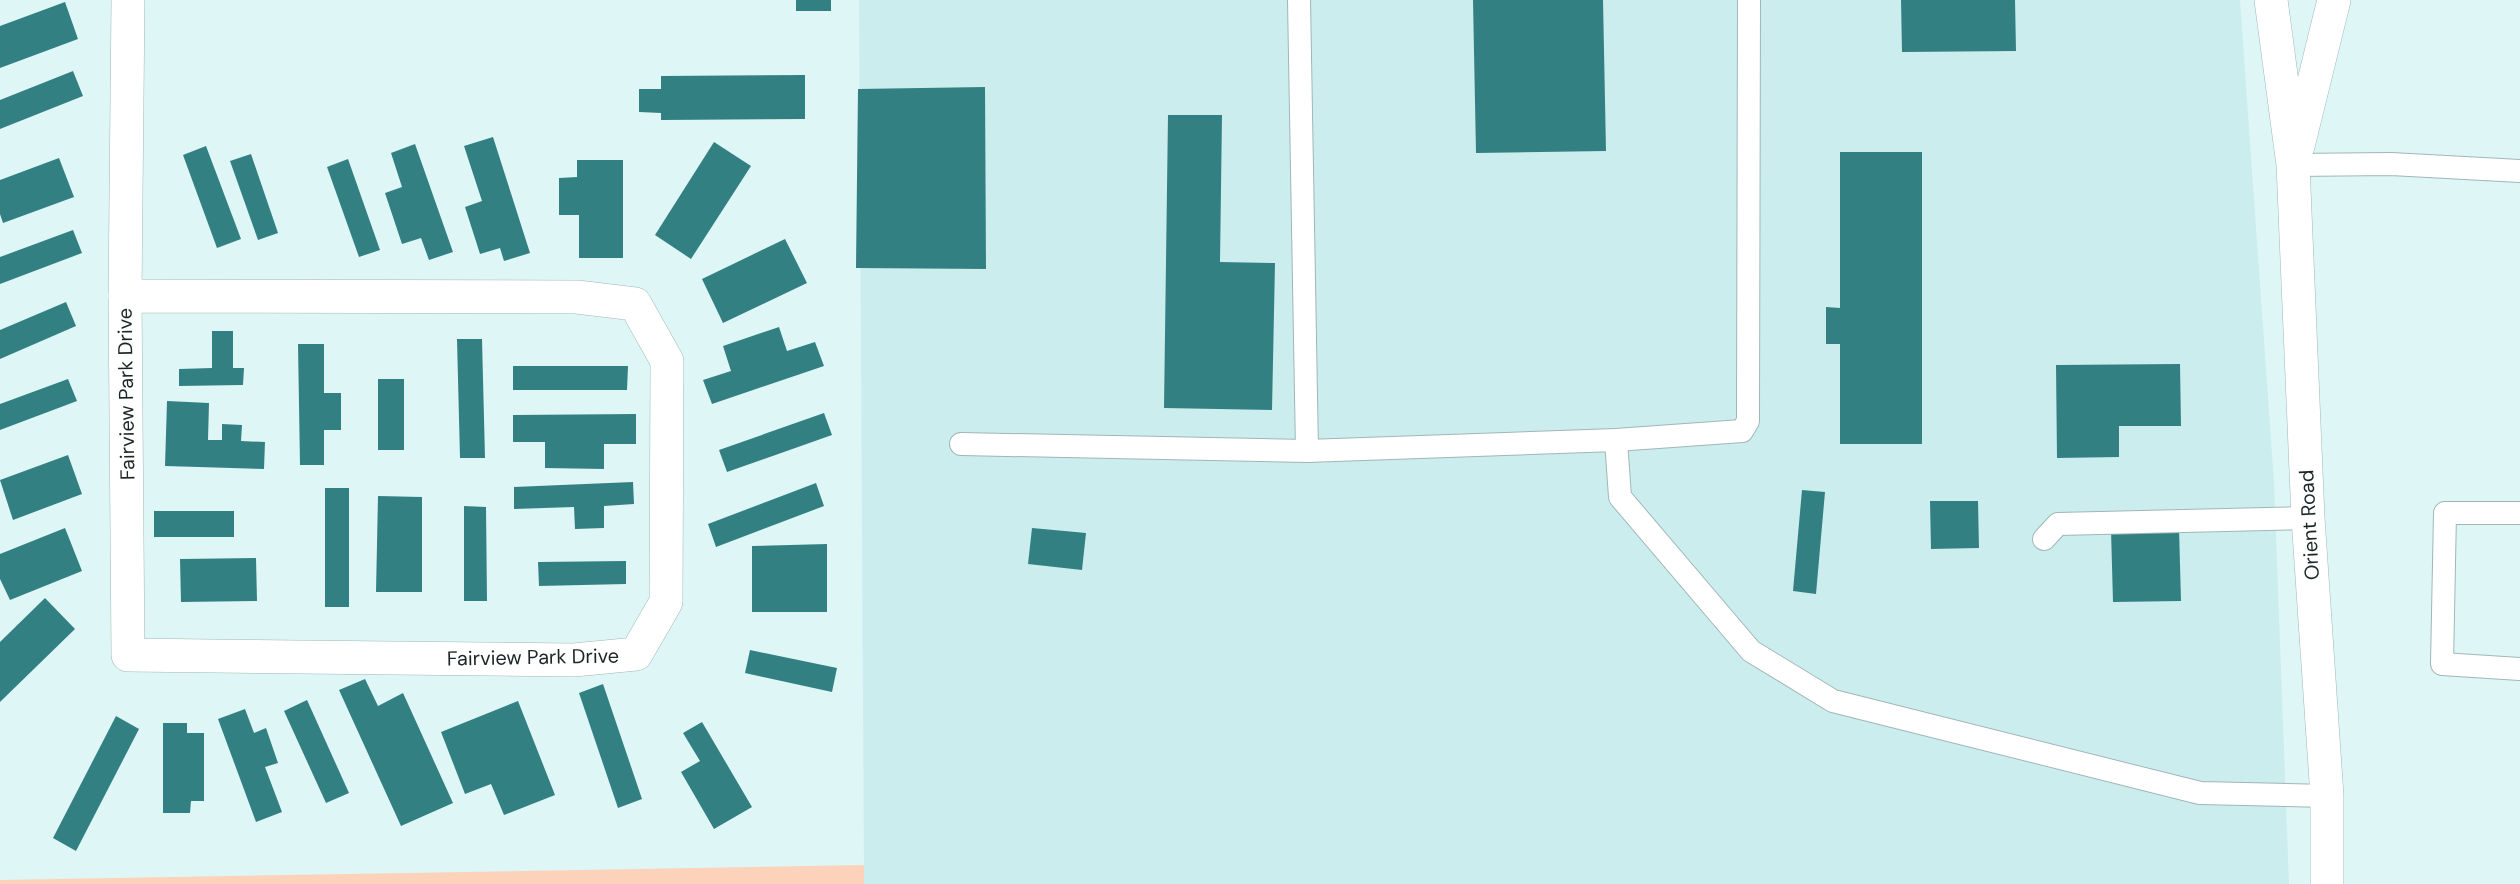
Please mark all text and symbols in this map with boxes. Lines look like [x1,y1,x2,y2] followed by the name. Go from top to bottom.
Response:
[111,308,141,480] street label: Fairview Park Drive
[2293,469,2325,581] street label: Orient Road
[447,642,619,672] street label: Fairview Park Drive

